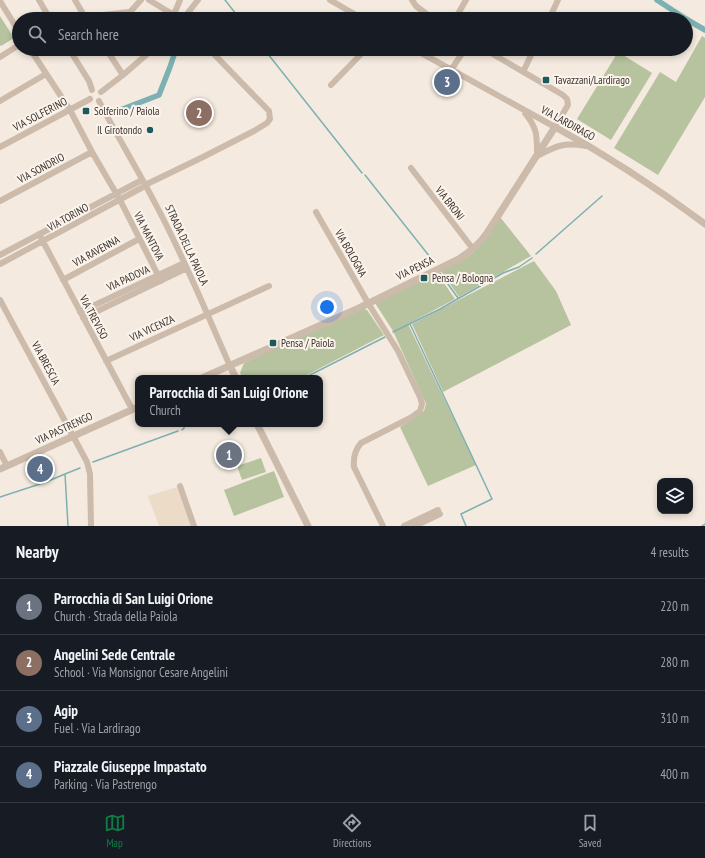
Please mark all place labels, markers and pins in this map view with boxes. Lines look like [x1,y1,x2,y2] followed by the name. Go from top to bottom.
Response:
[434,67,460,97] pin: 3
[554,73,630,87] place label: Tavazzani/Lardirago
[541,75,551,85] marker: Tavazzani/Lardirago
[186,98,212,128] pin: 2
[94,104,159,118] place label: Solferino / Paiola
[81,106,91,116] marker: Solferino / Paiola
[97,123,142,137] place label: Il Girotondo
[145,125,155,135] marker: Il Girotondo
[432,271,493,285] place label: Pensa / Bologna
[419,273,429,283] marker: Pensa / Bologna
[281,336,334,350] place label: Pensa / Paiola
[268,338,278,348] marker: Pensa / Paiola
[216,440,242,470] pin: 1
[27,454,53,484] pin: 4

